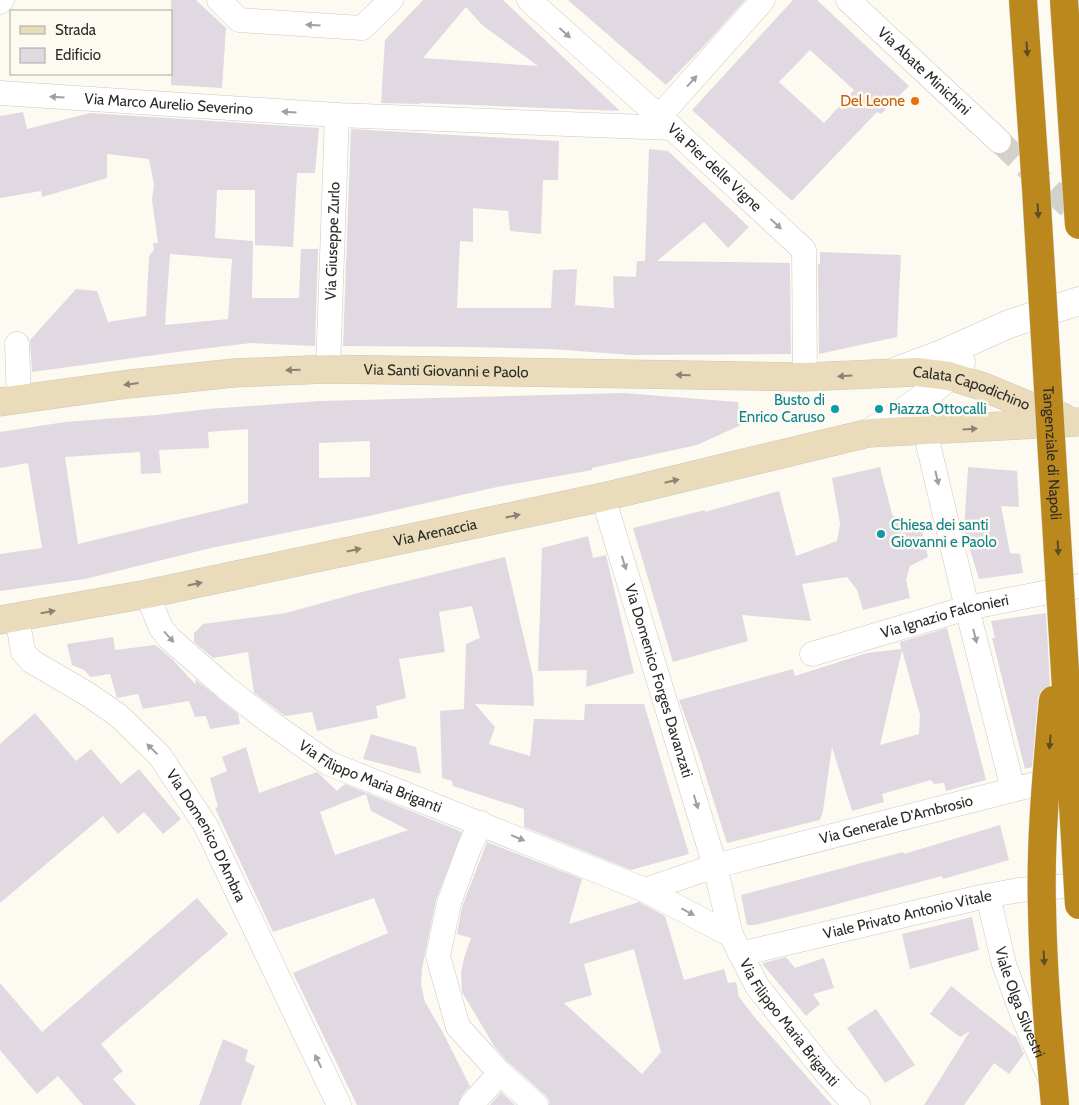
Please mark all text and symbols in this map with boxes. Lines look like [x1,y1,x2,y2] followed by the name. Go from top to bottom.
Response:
[10,10,172,75] legend
[55,21,97,39] text: Strada
[305,21,321,29] one-way arrow
[874,23,974,119] street label: Via Abate Minichini
[559,27,572,38] one-way arrow
[1023,41,1031,57] one-way arrow
[55,46,101,64] text: Edificio
[686,74,697,87] one-way arrow
[84,90,254,119] street label: Via Marco Aurelio Severino
[48,92,64,100] one-way arrow
[840,92,905,110] place label: Del Leone
[909,95,921,107] marker: Del Leone
[280,108,296,116] one-way arrow
[664,119,766,216] street label: Via Pier delle Vigne
[321,182,344,301] street label: Via Giuseppe Zurlo
[1034,203,1042,219] one-way arrow
[770,218,782,230] one-way arrow
[363,361,529,381] street label: Via Santi Giovanni e Paolo
[912,363,1033,414] street label: Calata Capodichino
[284,367,300,375] one-way arrow
[674,371,690,379] one-way arrow
[837,372,853,380] one-way arrow
[123,380,139,388] one-way arrow
[1039,386,1065,521] street label: Tangenziale di Napoli
[739,391,825,426] place label: Busto di Enrico Caruso
[889,400,987,418] place label: Piazza Ottocalli
[829,403,841,415] marker: Busto di Enrico Caruso
[873,403,885,415] marker: Piazza Ottocalli
[962,424,978,432] one-way arrow
[933,471,941,486] one-way arrow
[664,477,679,485] one-way arrow
[505,512,521,520] one-way arrow
[392,515,479,550] street label: Via Arenaccia
[891,516,997,551] place label: Chiesa dei santi Giovanni e Paolo
[875,528,887,540] marker: Chiesa dei santi Giovanni e Paolo
[1055,540,1063,556] one-way arrow
[346,546,362,554] one-way arrow
[620,556,628,571] one-way arrow
[187,580,203,588] one-way arrow
[621,582,697,780] street label: Via Domenico Forges Davanzati
[878,591,1010,642] street label: Via Ignazio Falconieri
[40,607,56,615] one-way arrow
[971,629,979,644] one-way arrow
[163,630,175,642] one-way arrow
[1045,734,1053,750] one-way arrow
[295,736,444,817] street label: Via Filippo Maria Briganti
[146,743,158,755] one-way arrow
[162,766,250,905] street label: Via Domenico D'Ambra
[818,791,975,848] street label: Via Generale D'Ambrosio
[693,795,701,810] one-way arrow
[511,834,526,842] one-way arrow
[821,886,993,943] street label: Viale Privato Antonio Vitale
[681,908,695,916] one-way arrow
[991,945,1049,1060] street label: Viale Olga Silvestri
[1041,950,1049,966] one-way arrow
[736,956,843,1090] street label: Via Filippo Maria Briganti
[314,1054,322,1068] one-way arrow

